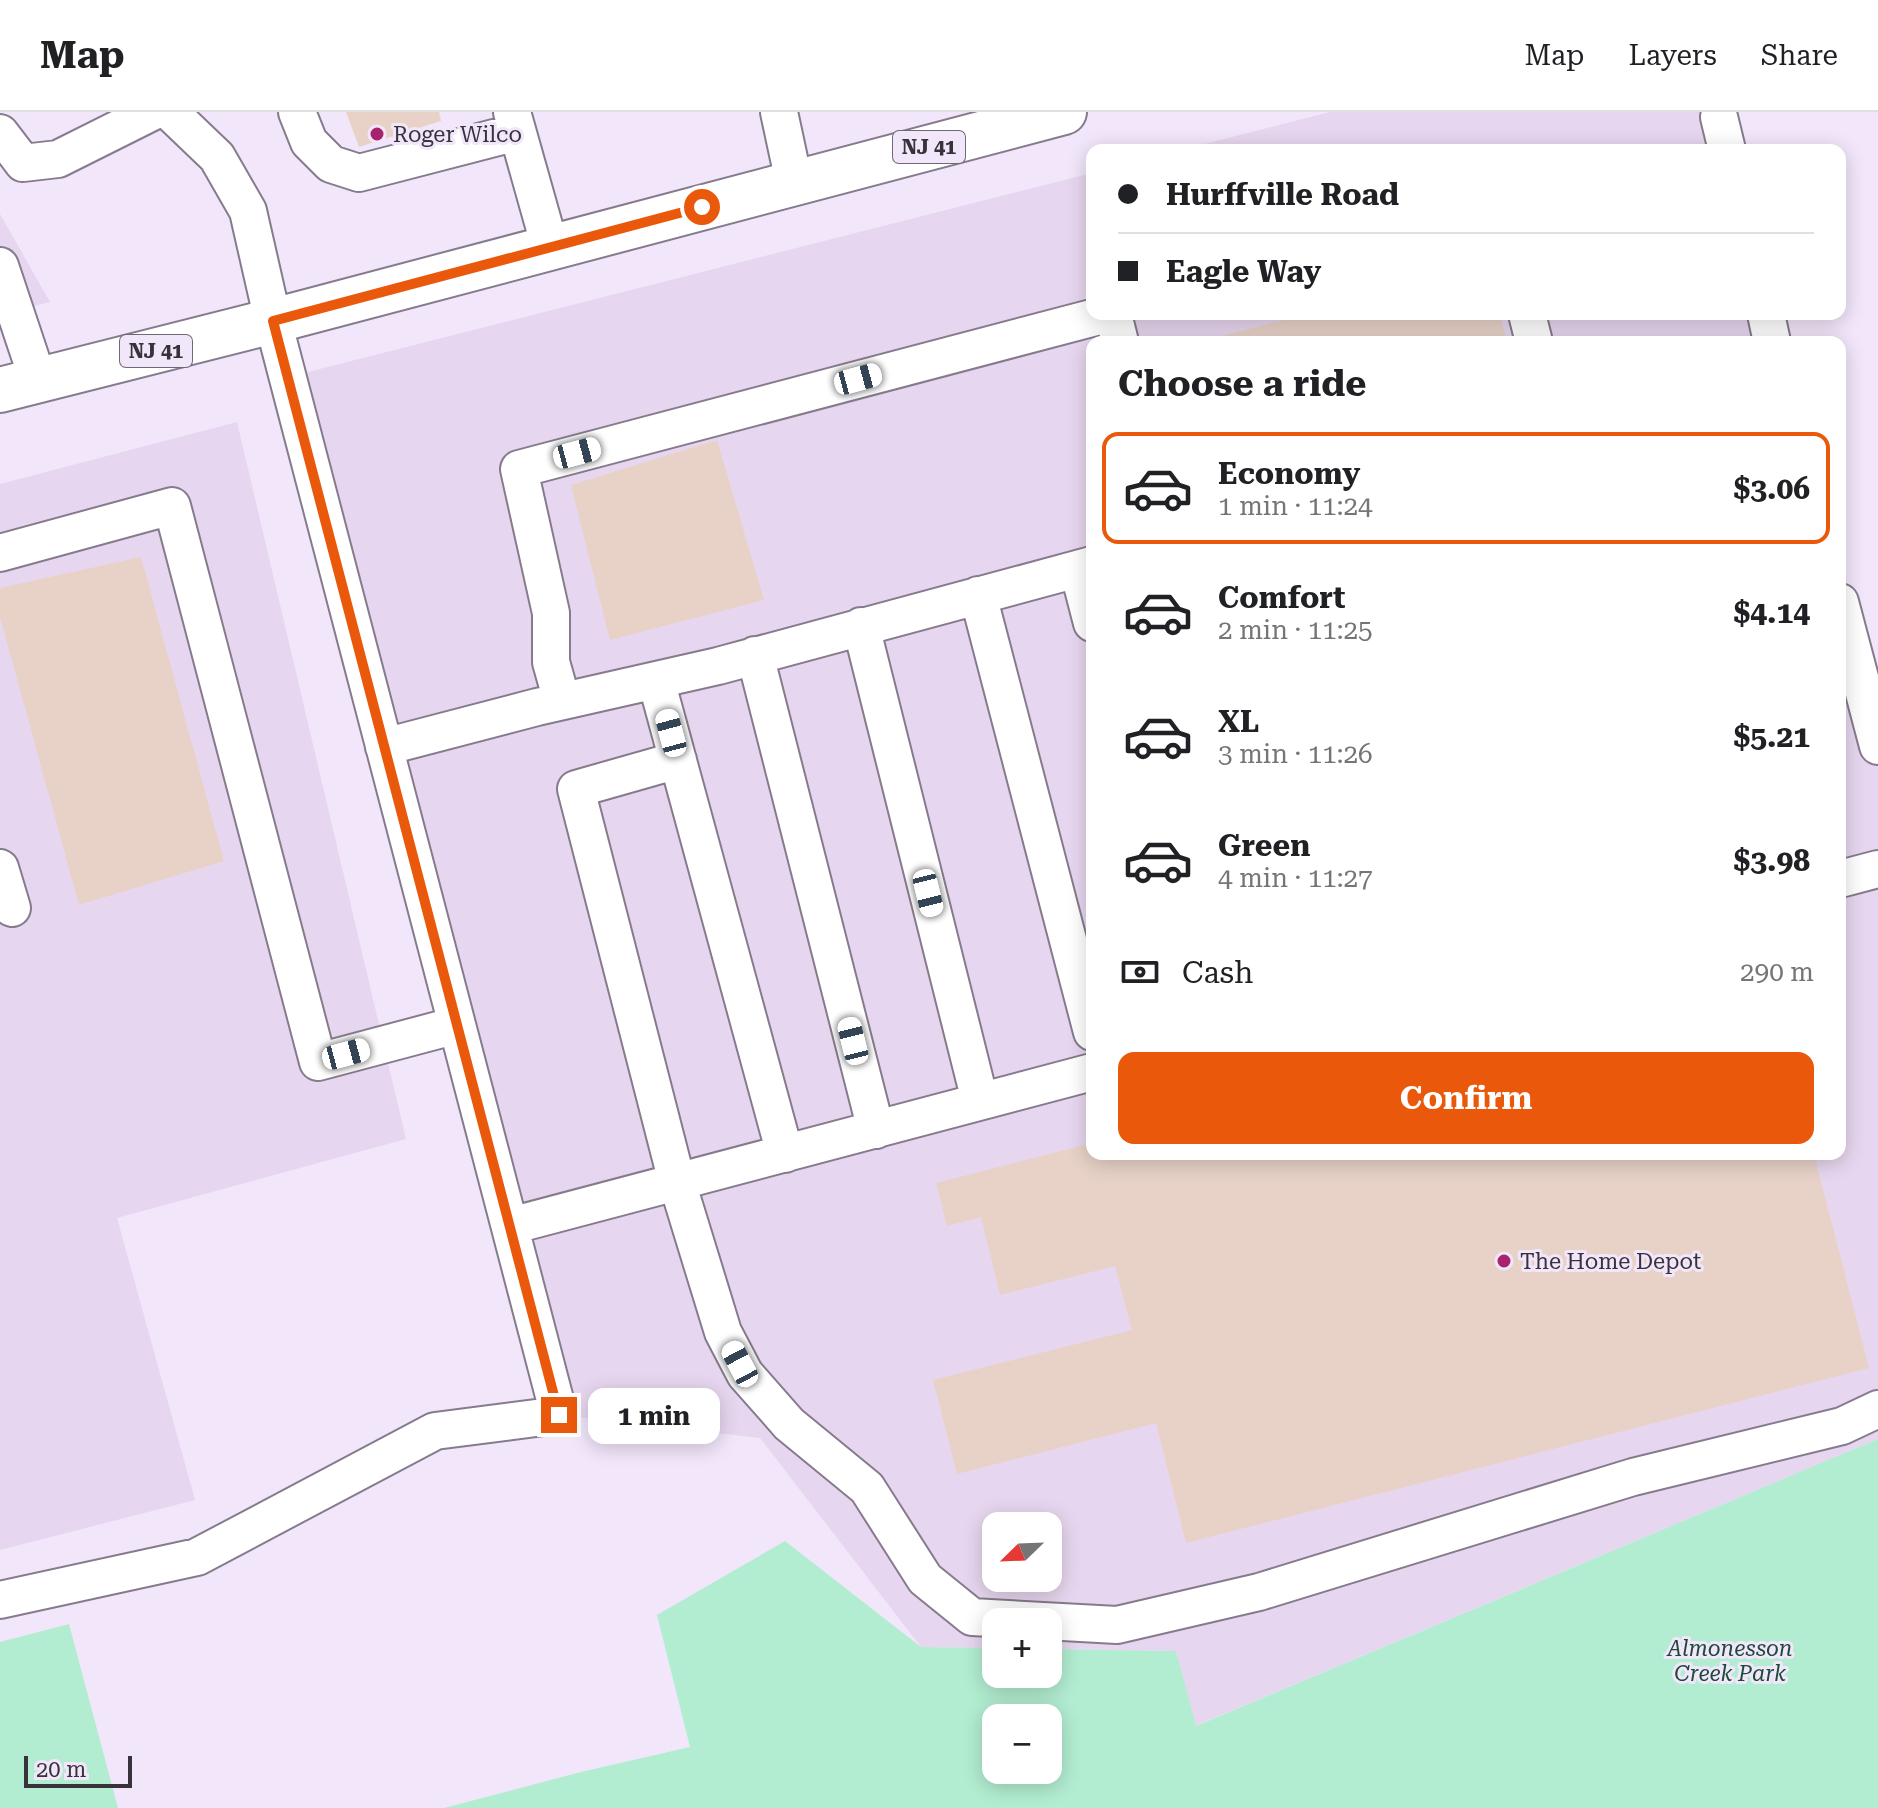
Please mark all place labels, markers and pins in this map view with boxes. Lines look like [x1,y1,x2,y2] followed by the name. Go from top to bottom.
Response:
[393,122,522,147] place label: Roger Wilco
[368,125,386,143] marker: Roger Wilco
[1520,1249,1701,1274] place label: The Home Depot
[1495,1252,1513,1270] marker: The Home Depot

